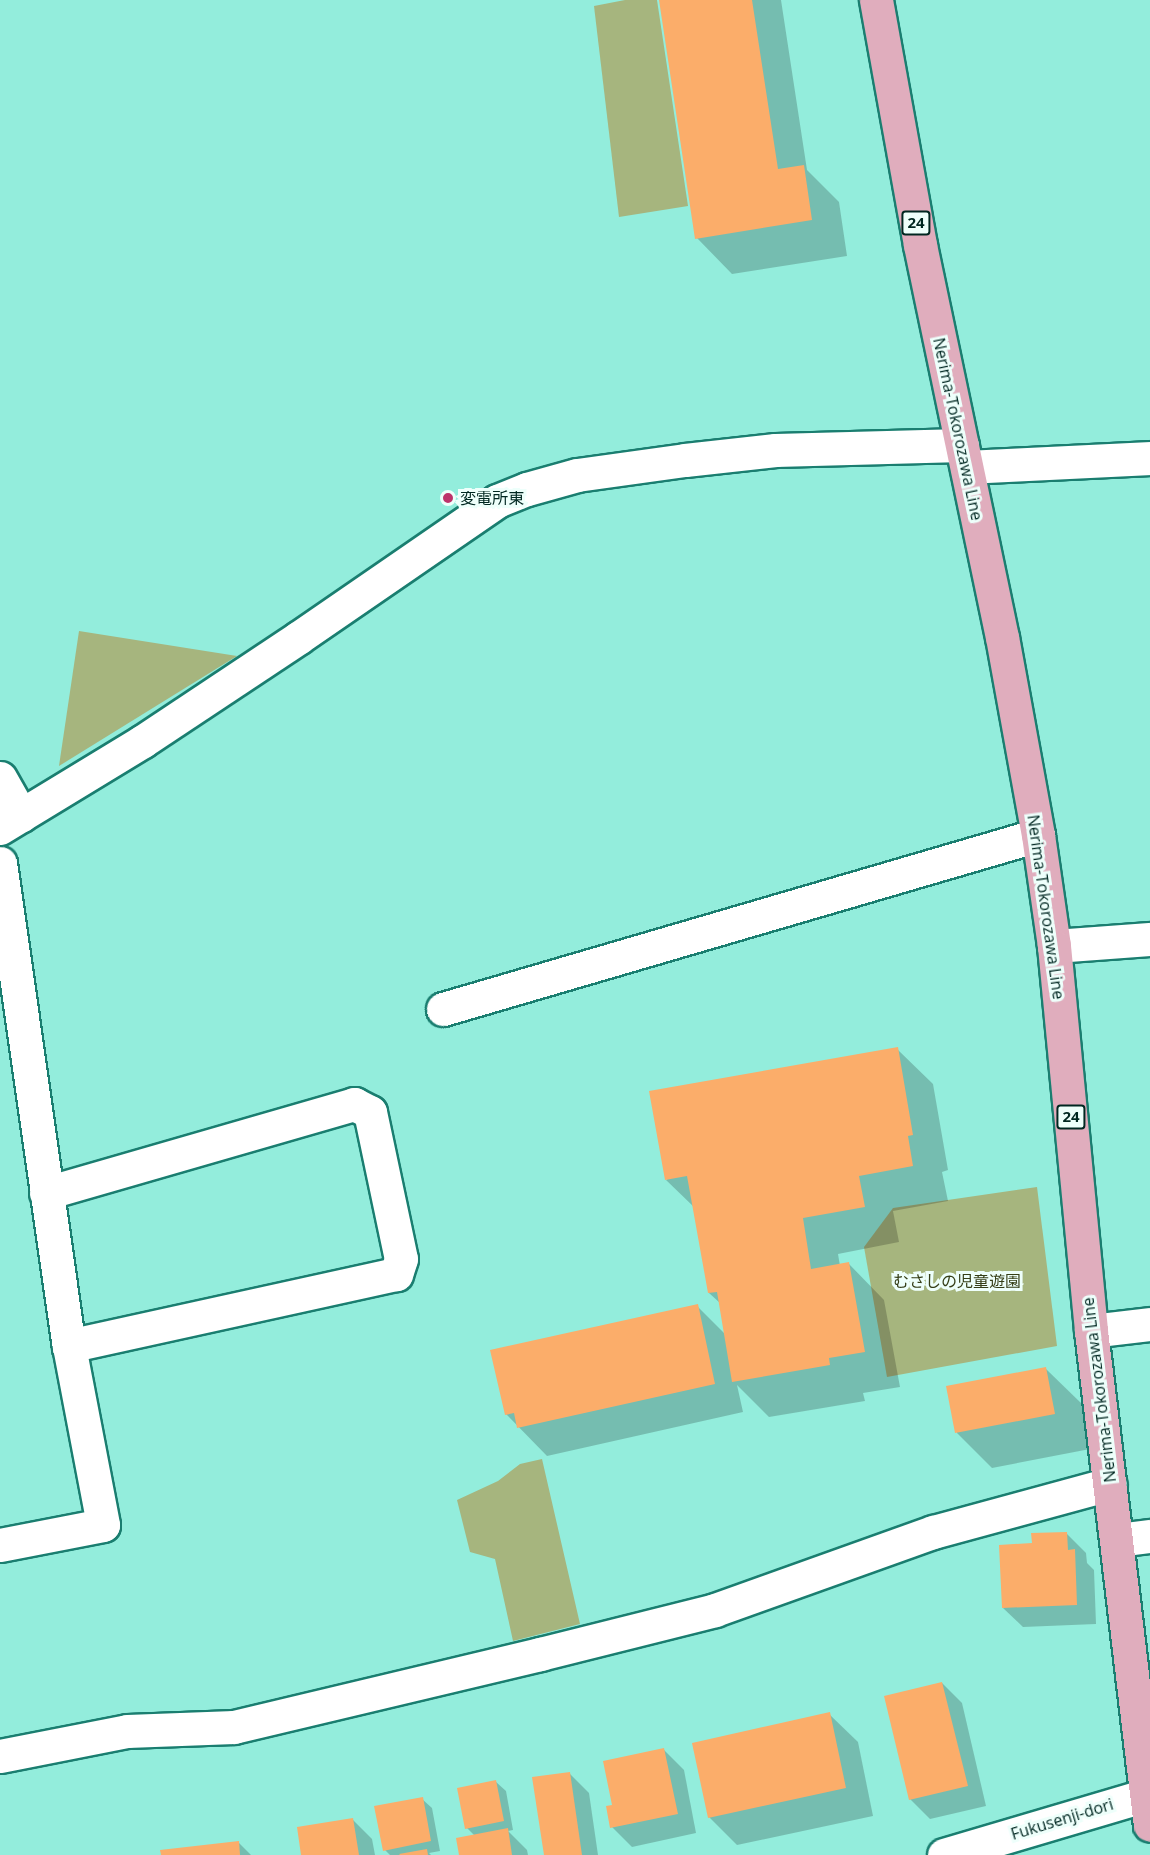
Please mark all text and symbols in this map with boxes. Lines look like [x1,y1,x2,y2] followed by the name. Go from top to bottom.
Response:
[901,211,931,235] road number: 24
[929,336,987,522] street label: Nerima-Tokorozawa Line
[460,488,524,508] place label: 変電所東
[441,491,455,505] marker: 変電所東
[1024,814,1068,1000] street label: Nerima-Tokorozawa Line
[1056,1105,1086,1129] road number: 24
[893,1271,1021,1291] park label: むさしの児童遊園
[1078,1296,1120,1484] street label: Nerima-Tokorozawa Line
[1009,1794,1115,1844] street label: Fukusenji-dori

